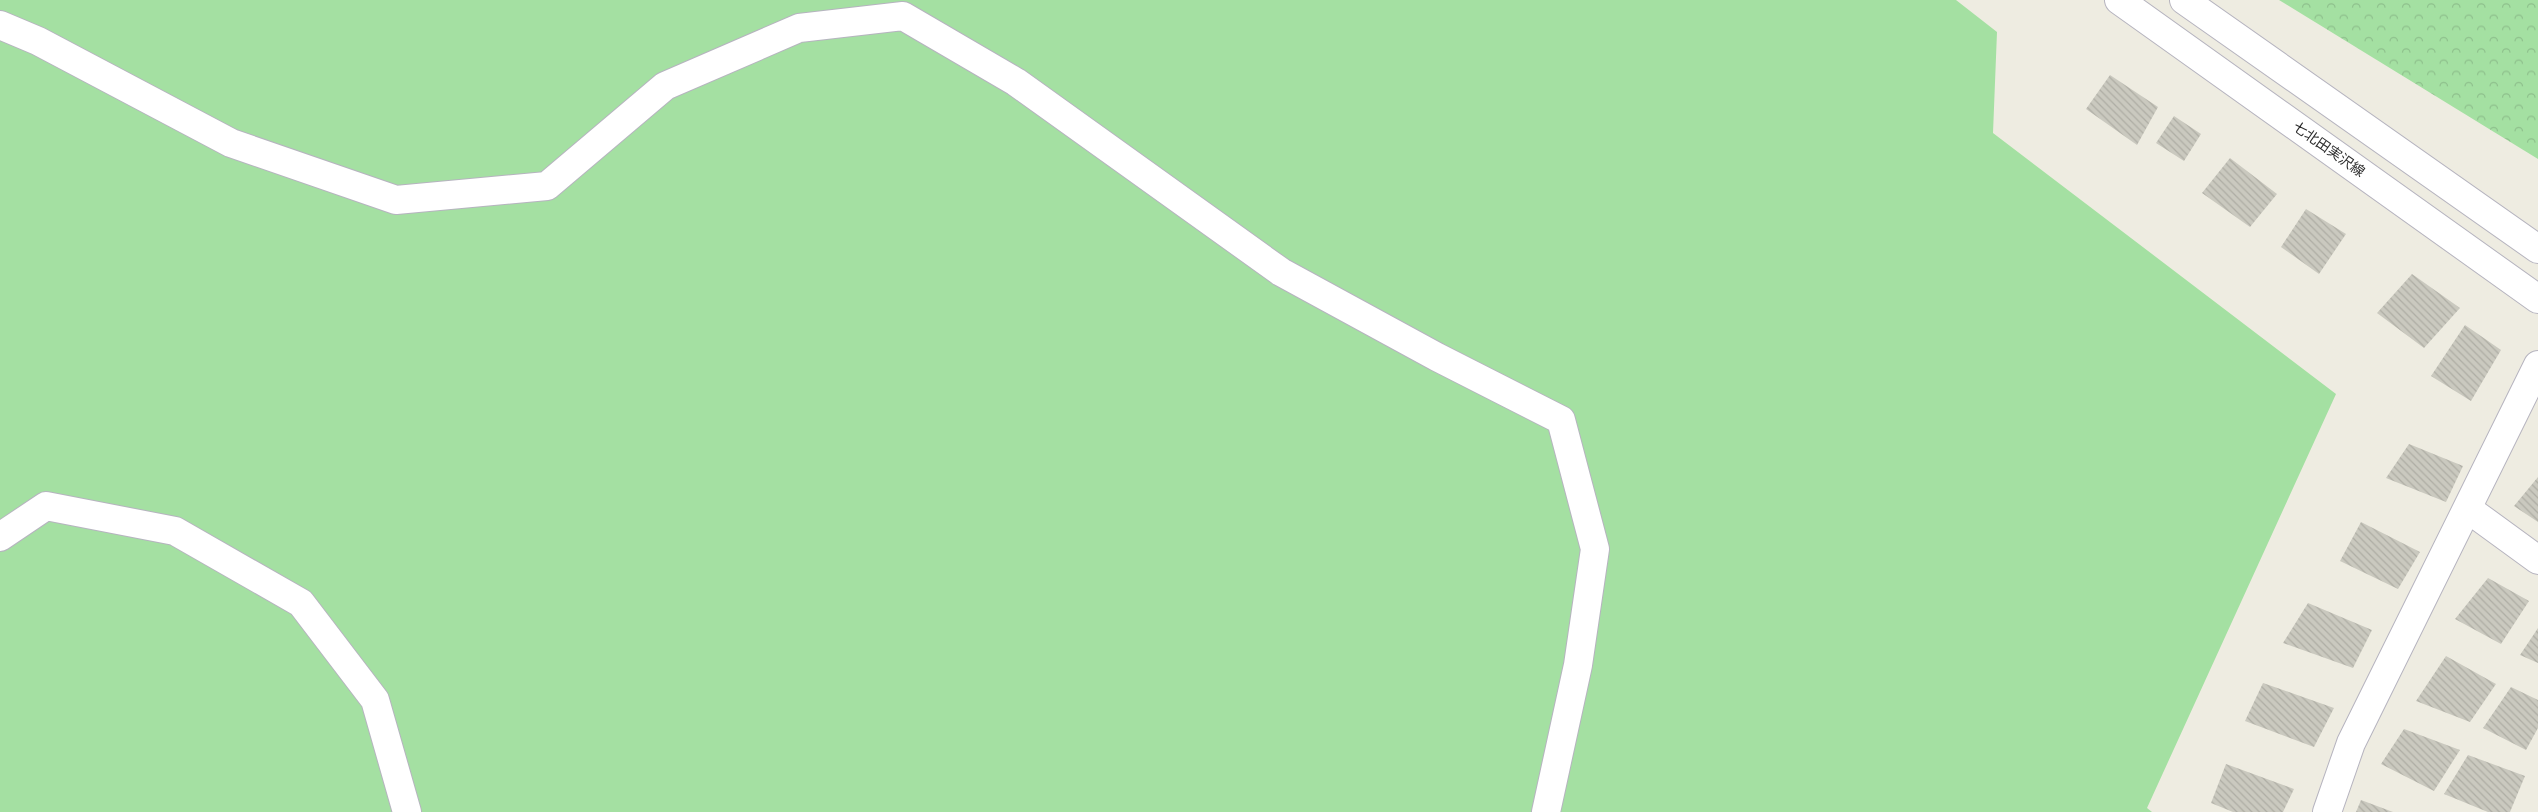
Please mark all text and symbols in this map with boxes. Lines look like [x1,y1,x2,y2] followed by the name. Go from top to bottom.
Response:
[2289,118,2369,180] street label: 七北田実沢線

